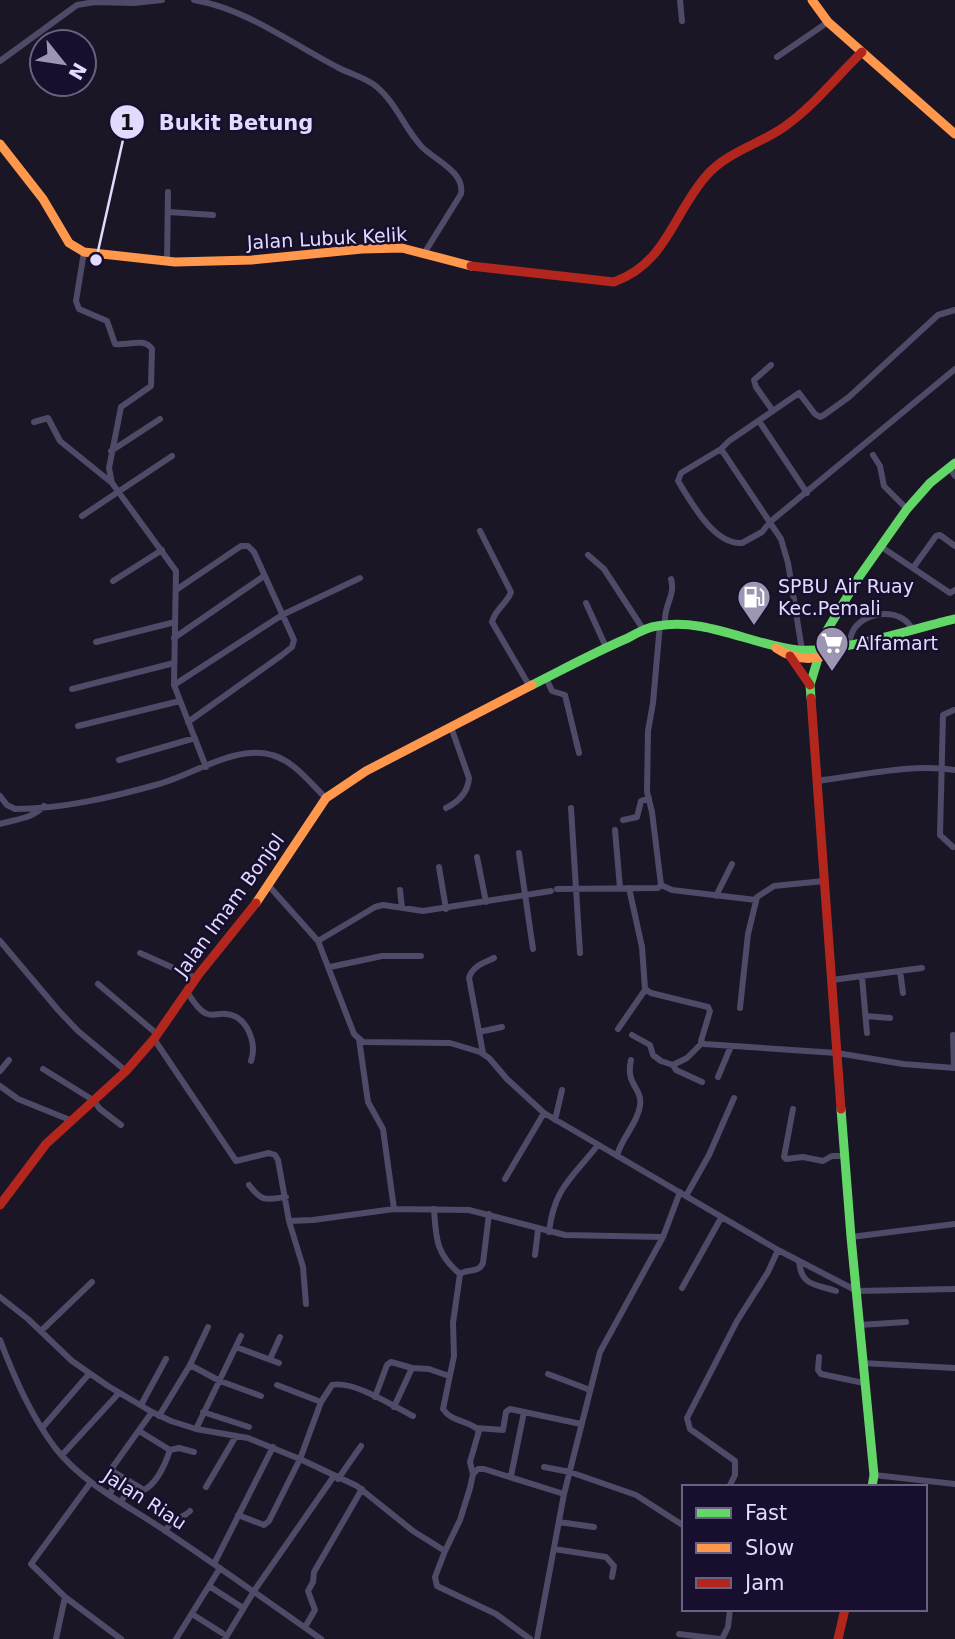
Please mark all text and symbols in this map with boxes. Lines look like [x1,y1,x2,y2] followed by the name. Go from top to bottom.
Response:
[28,28,98,98] north arrow
[64,59,91,84] text: N
[109,101,327,143] callout: Bukit Betung
[120,111,134,135] text: 1
[159,111,313,135] text: Bukit Betung
[245,223,408,253] street label: Jalan Lubuk Kelik
[778,575,914,619] place label: SPBU Air Ruay Kec.Pemali
[735,578,773,627] fuel station icon: SPBU Air Ruay Kec.Pemali
[813,624,851,673] supermarket icon: Alfamart
[856,632,938,654] place label: Alfamart
[169,829,288,982] street label: Jalan Imam Bonjol
[99,1464,191,1534] street label: Jalan Riau
[682,1485,927,1611] legend
[745,1501,787,1525] text: Fast
[745,1536,794,1560] text: Slow
[743,1571,785,1595] text: Jam

